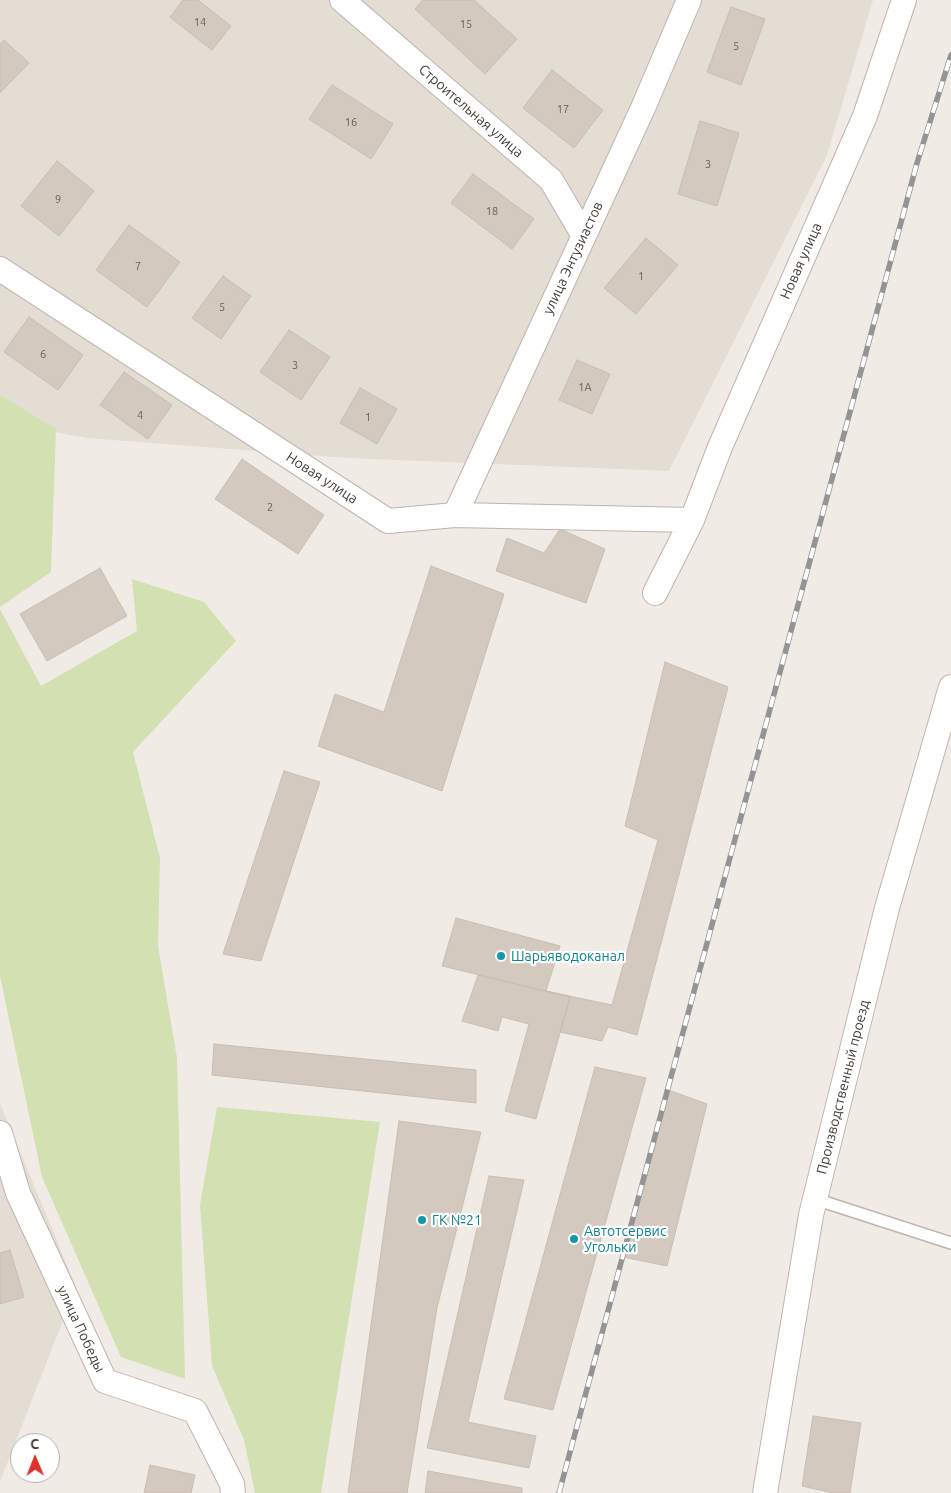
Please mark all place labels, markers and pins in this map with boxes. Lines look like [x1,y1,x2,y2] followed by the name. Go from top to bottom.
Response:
[511,948,625,964] place label: Шарьяводоканал
[495,950,507,962] marker: Шарьяводоканал
[432,1212,482,1228] place label: ГК №21
[416,1214,428,1226] marker: ГК №21
[584,1223,666,1256] place label: Автотсервис Угольки
[568,1233,580,1245] marker: Автотсервис Угольки

